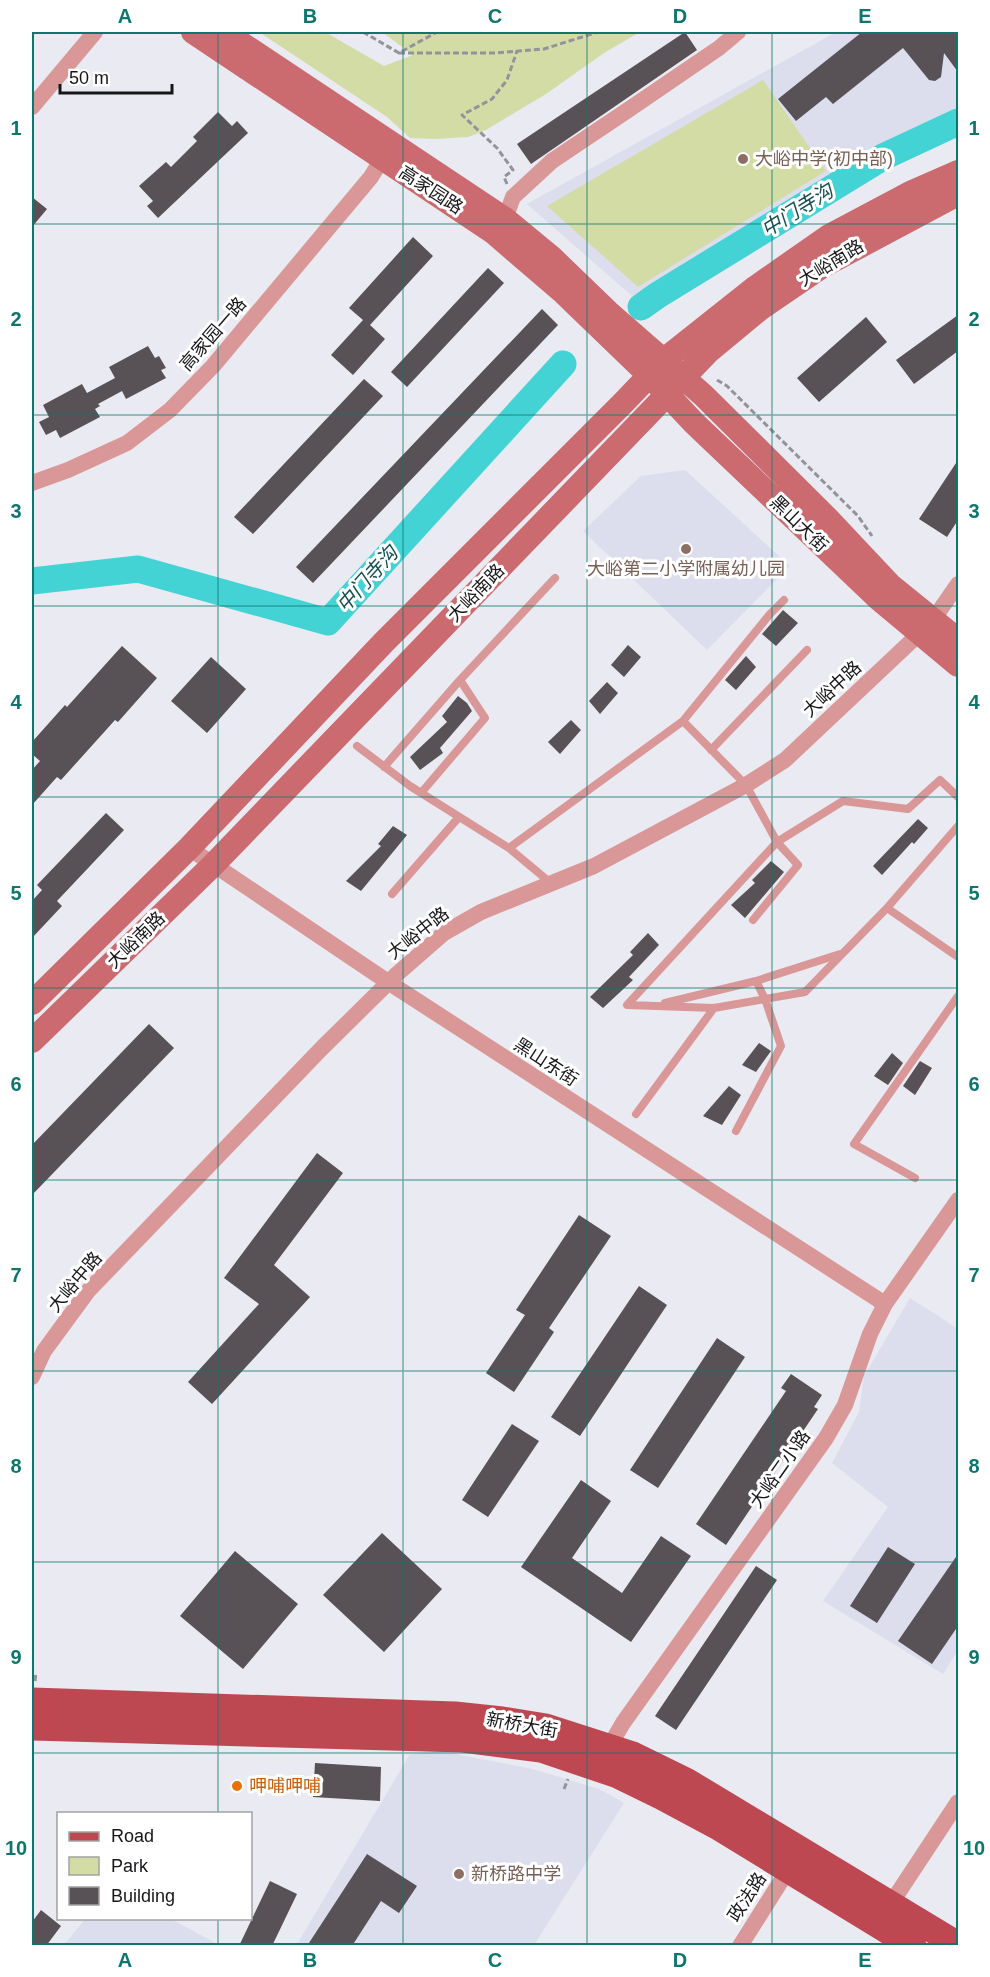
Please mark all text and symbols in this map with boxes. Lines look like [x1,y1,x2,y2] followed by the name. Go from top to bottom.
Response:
[118,5,132,27] text: A
[303,5,317,27] text: B
[488,5,502,27] text: C
[673,5,687,27] text: D
[858,5,872,27] text: E
[60,57,172,95] scale bar
[69,68,109,88] text: 50 m
[10,117,22,139] text: 1
[968,117,980,139] text: 1
[755,149,893,169] place label: 大峪中学(初中部)
[736,152,750,166] marker: 大峪中学(初中部)
[395,162,467,218] street label: 高家园路
[757,178,838,241] water label: 中门寺沟
[795,236,867,290] street label: 大峪南路
[176,293,250,375] street label: 高家园一路
[10,308,22,330] text: 2
[968,308,980,330] text: 2
[766,492,832,556] street label: 黑山大街
[10,500,22,522] text: 3
[968,500,980,522] text: 3
[332,540,403,616] water label: 中门寺沟
[679,542,693,556] marker: 大峪第二小学附属幼儿园
[587,559,785,579] place label: 大峪第二小学附属幼儿园
[444,560,508,626] street label: 大峪南路
[799,657,865,721] street label: 大峪中路
[10,691,22,713] text: 4
[968,691,980,713] text: 4
[10,882,22,904] text: 5
[968,882,980,904] text: 5
[383,903,453,963] street label: 大峪中路
[103,908,169,972] street label: 大峪南路
[510,1034,582,1090] street label: 黑山东街
[10,1073,22,1095] text: 6
[968,1073,980,1095] text: 6
[44,1248,106,1316] street label: 大峪中路
[10,1264,22,1286] text: 7
[968,1264,980,1286] text: 7
[746,1426,814,1512] street label: 大峪二小路
[10,1455,22,1477] text: 8
[968,1455,980,1477] text: 8
[10,1646,22,1668] text: 9
[968,1646,980,1668] text: 9
[485,1709,559,1741] street label: 新桥大街
[249,1776,321,1796] place label: 呷哺呷哺
[230,1779,244,1793] marker: 呷哺呷哺
[57,1812,252,1920] legend
[111,1826,154,1846] text: Road
[5,1837,27,1859] text: 10
[963,1837,985,1859] text: 10
[111,1856,149,1876] text: Park
[471,1864,561,1884] place label: 新桥路中学
[452,1867,466,1881] marker: 新桥路中学
[724,1869,770,1925] street label: 政法路
[111,1886,175,1906] text: Building
[118,1949,132,1971] text: A
[303,1949,317,1971] text: B
[488,1949,502,1971] text: C
[673,1949,687,1971] text: D
[858,1949,872,1971] text: E

